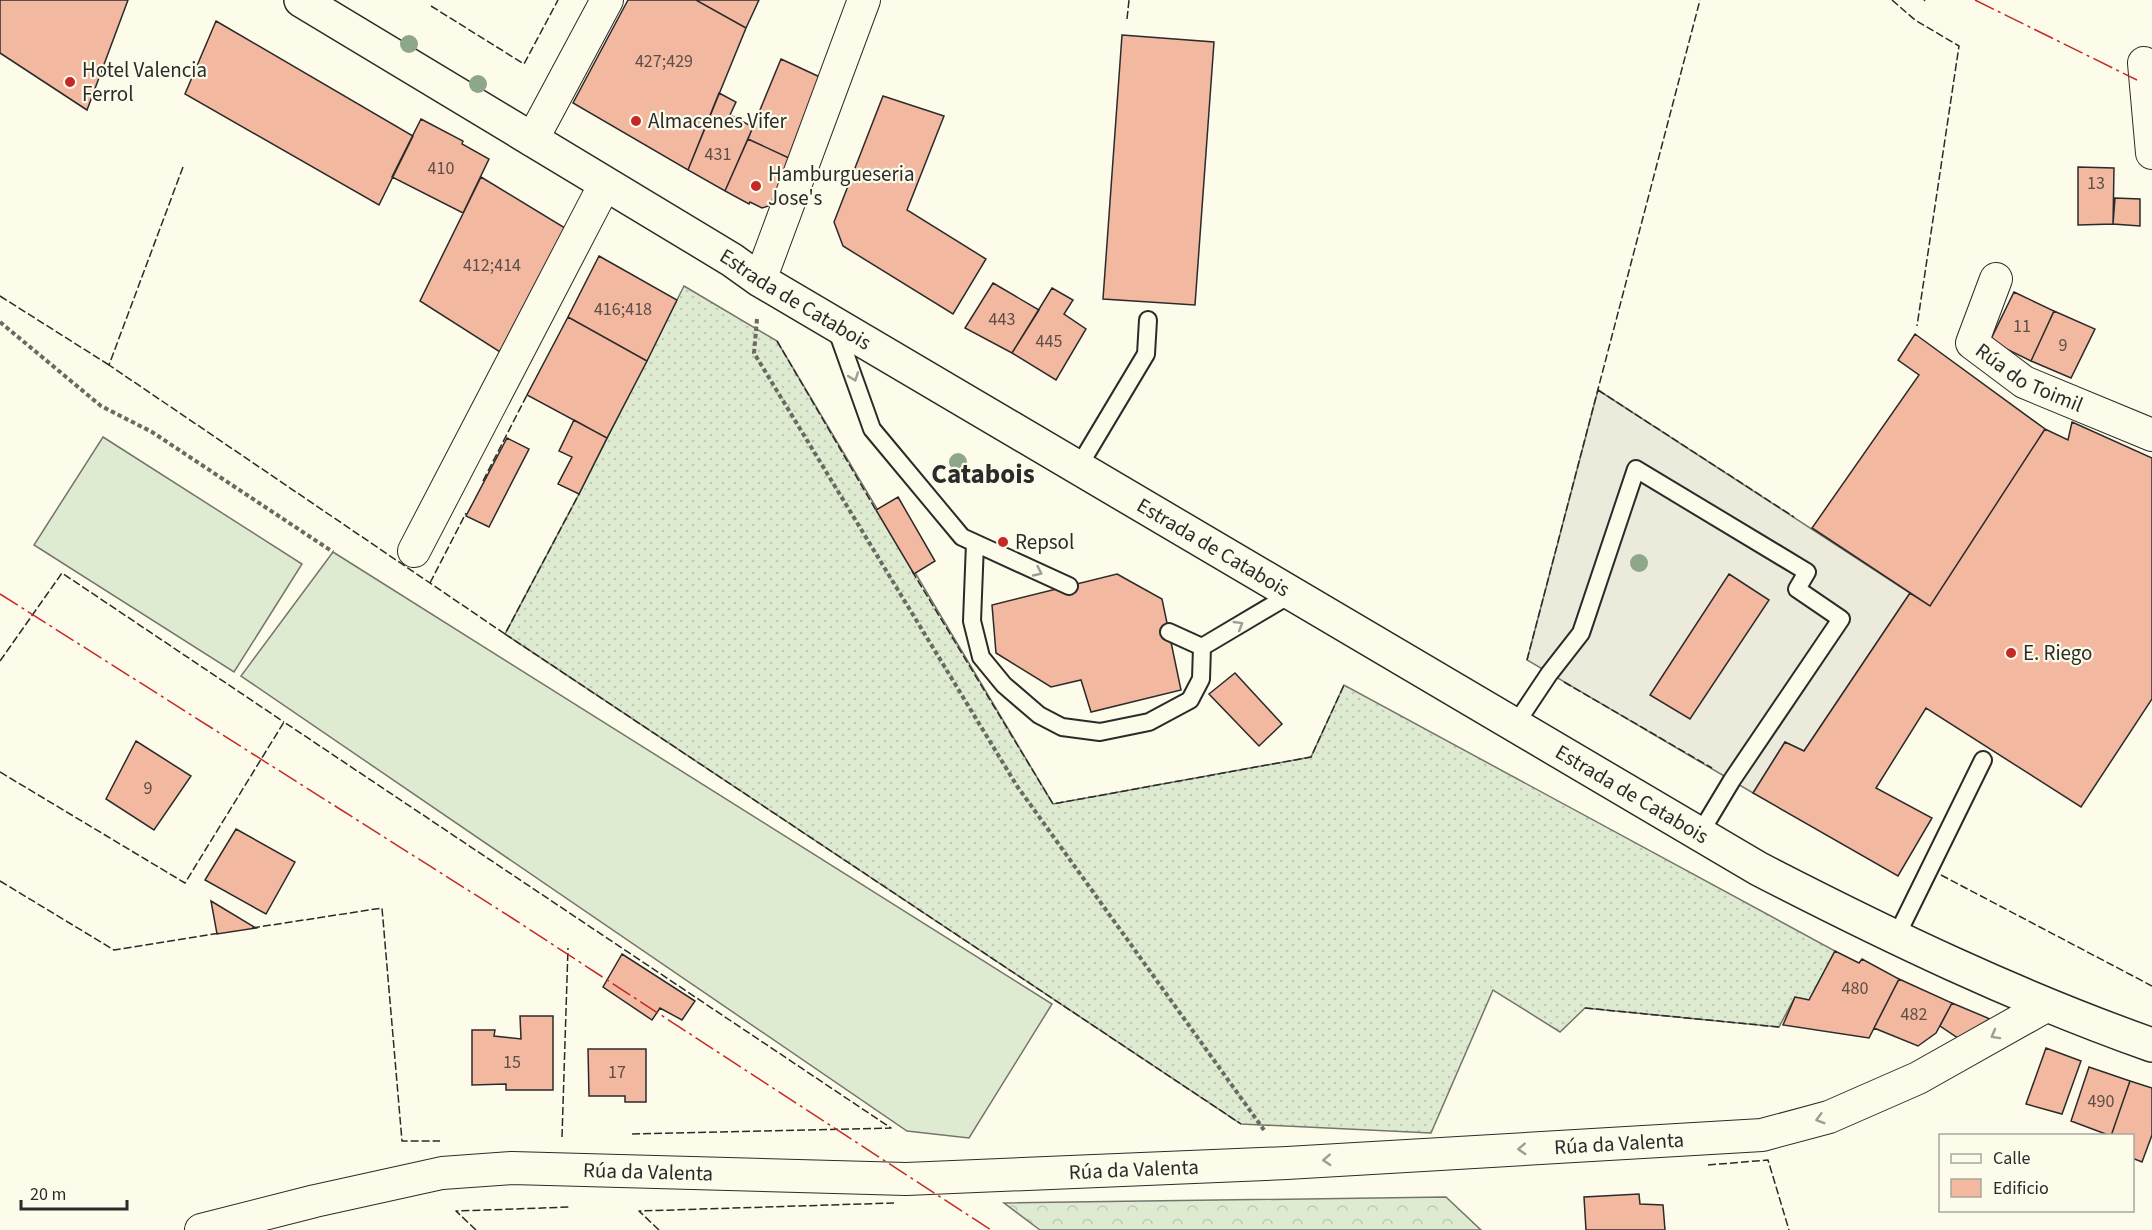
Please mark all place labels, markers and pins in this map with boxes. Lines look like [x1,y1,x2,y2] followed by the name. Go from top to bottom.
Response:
[82,55,207,109] place label: Hotel Valencia Ferrol
[63,75,77,89] marker: Hotel Valencia Ferrol
[648,106,788,136] place label: Almacenes Vifer
[629,114,643,128] marker: Almacenes Vifer
[768,159,914,213] place label: Hamburgueseria Jose's
[749,179,763,193] marker: Hamburgueseria Jose's
[1015,527,1074,557] place label: Repsol
[996,535,1010,549] marker: Repsol
[2023,638,2093,668] place label: E. Riego
[2004,646,2018,660] marker: E. Riego

